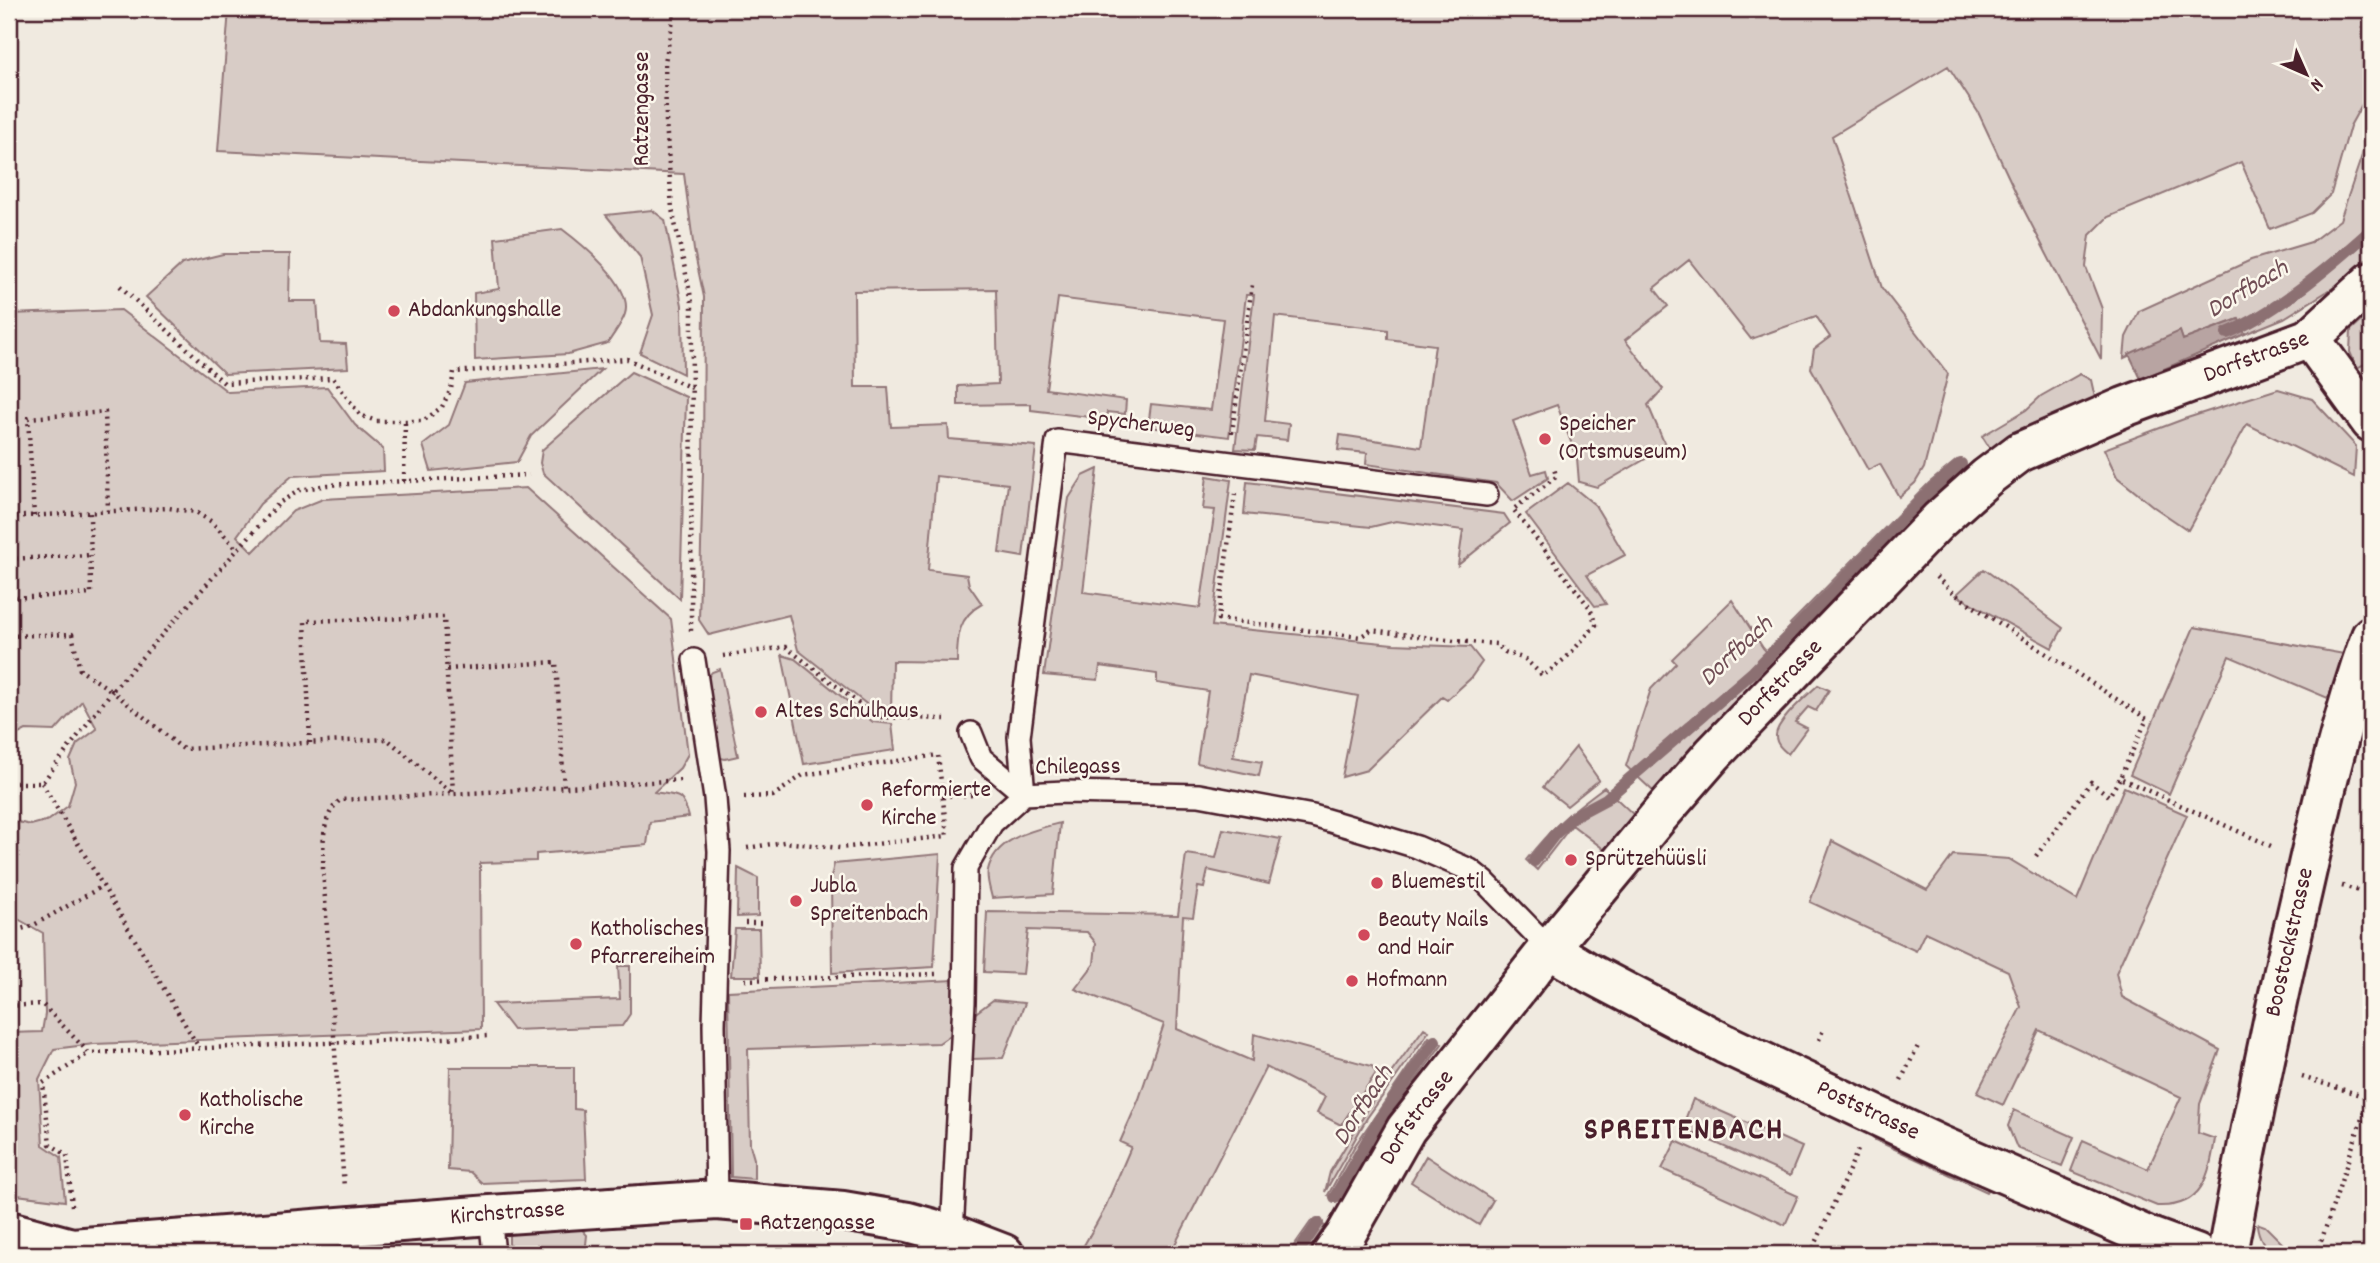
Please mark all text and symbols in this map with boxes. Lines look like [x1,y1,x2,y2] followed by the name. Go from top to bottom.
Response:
[2272,38,2342,108] north arrow
[626,51,660,167] street label: Ratzengasse
[2303,71,2328,96] text: N
[2200,251,2297,329] water label: Dorfbach
[408,294,561,328] place label: Abdankungshalle
[386,303,402,319] marker: Abdankungshalle
[2199,323,2314,393] street label: Dorfstrasse
[1085,402,1197,448] street label: Spycherweg
[1559,408,1687,470] place label: Speicher (Ortsmuseum)
[1537,431,1553,447] marker: Speicher (Ortsmuseum)
[1692,607,1783,696] water label: Dorfbach
[1730,632,1832,735] street label: Dorfstrasse
[775,695,919,729] place label: Altes Schulhaus
[753,704,769,720] marker: Altes Schulhaus
[1035,750,1121,786] street label: Chilegass
[881,774,991,836] place label: Reformierte Kirche
[859,797,875,813] marker: Reformierte Kirche
[1585,843,1706,877] place label: Sprützehüüsli
[1563,852,1579,868] marker: Sprützehüüsli
[2257,865,2324,1020] street label: Boostockstrasse
[1391,866,1485,900] place label: Bluemestil
[810,870,928,932] place label: Jubla Spreitenbach
[1369,875,1385,891] marker: Bluemestil
[788,893,804,909] marker: Jubla Spreitenbach
[1378,904,1489,966] place label: Beauty Nails and Hair
[590,913,715,975] place label: Katholisches Pfarrereiheim
[1356,927,1372,943] marker: Beauty Nails and Hair
[568,936,584,952] marker: Katholisches Pfarrereiheim
[1366,964,1447,998] place label: Hofmann
[1344,973,1360,989] marker: Hofmann
[1324,1057,1405,1154] water label: Dorfbach
[1372,1063,1463,1172] street label: Dorfstrasse
[1810,1072,1925,1150] street label: Poststrasse
[199,1084,303,1146] place label: Katholische Kirche
[177,1107,193,1123] marker: Katholische Kirche
[1584,1109,1784,1155] district label: SPREITENBACH
[449,1193,566,1235] street label: Kirchstrasse
[760,1207,875,1241] place label: Ratzengasse
[738,1216,754,1232] marker: Ratzengasse

